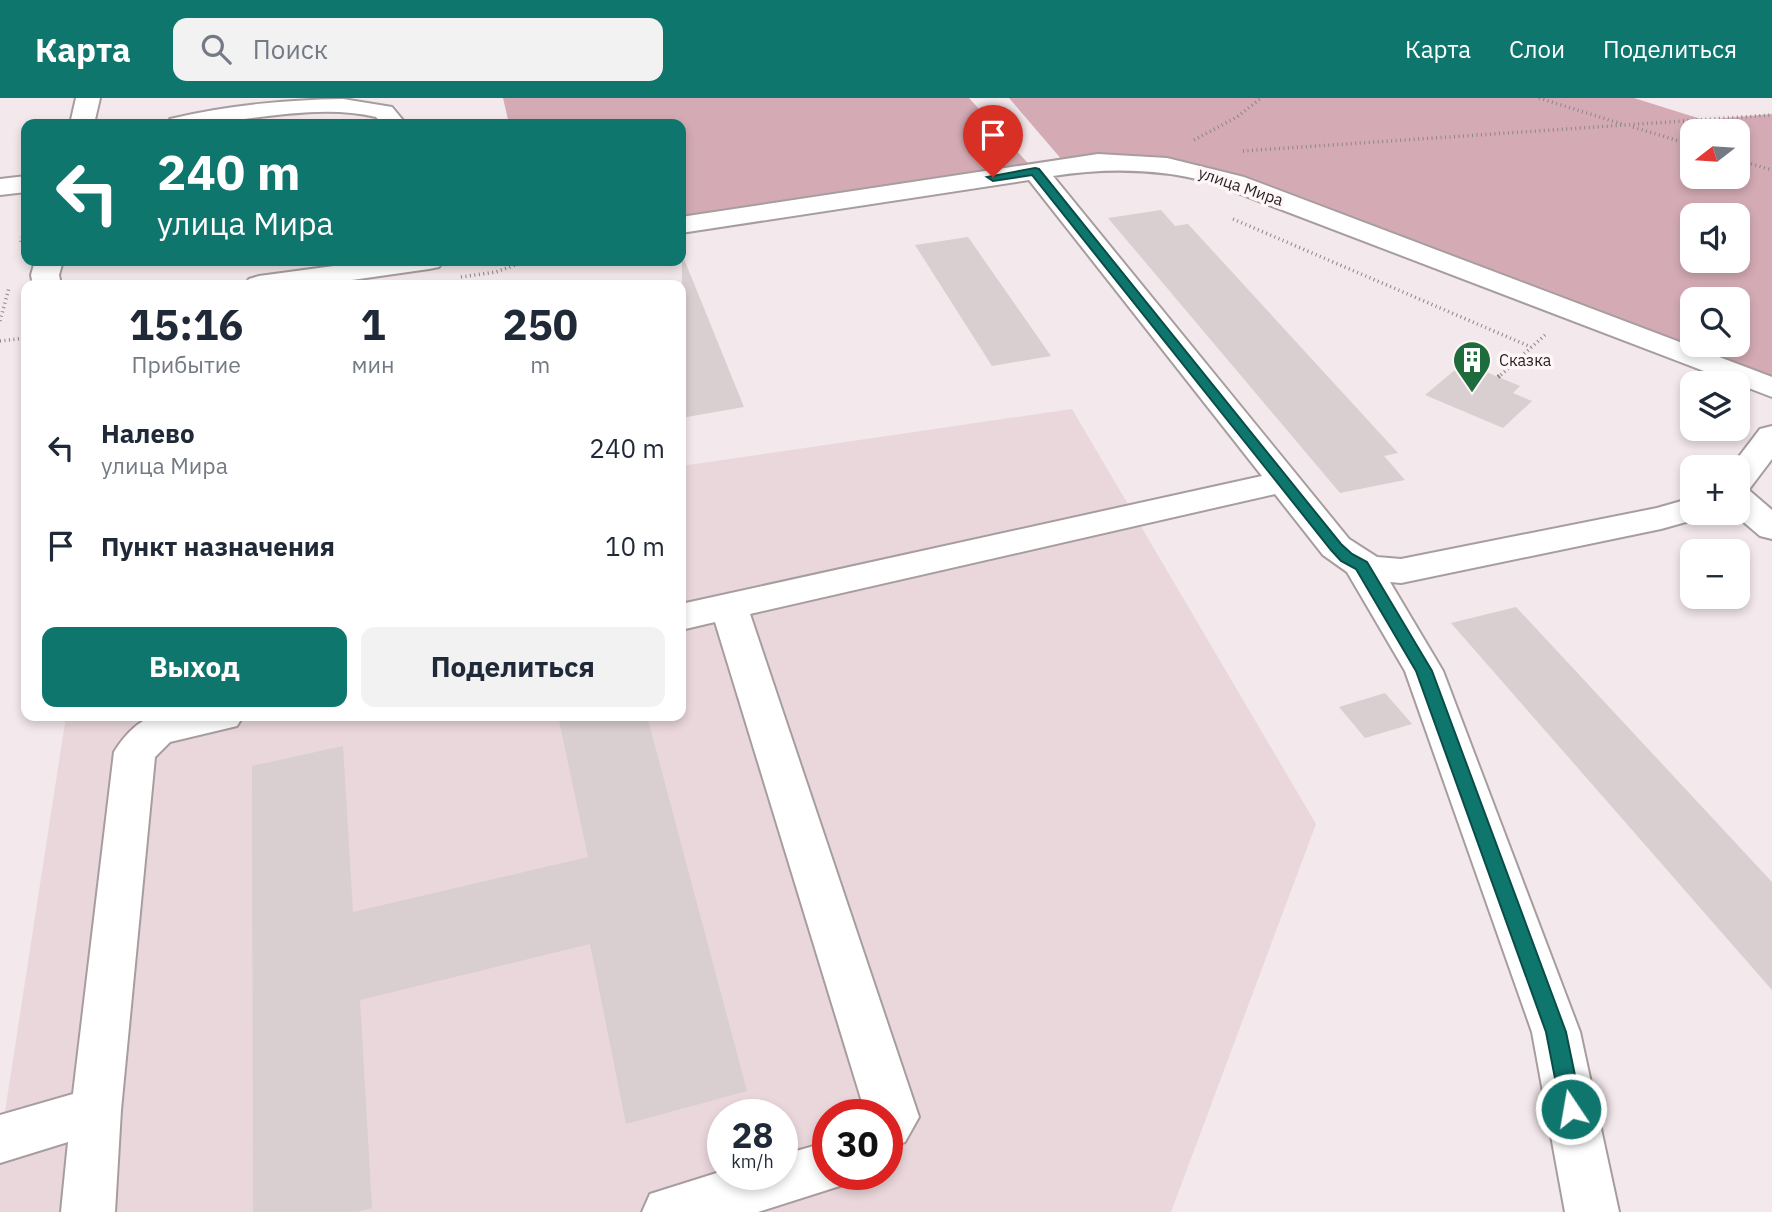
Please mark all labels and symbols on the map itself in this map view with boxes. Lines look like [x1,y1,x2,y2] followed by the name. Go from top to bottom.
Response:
[963,105,1023,177] pin
[1680,119,1750,189] north arrow
[1196,162,1286,210] street label: улица Мира
[1451,339,1493,394] building icon: Сказка
[1499,350,1552,370] place label: Сказка
[1534,1072,1608,1146] position arrow
[812,1099,903,1190] speed limit sign: 30

